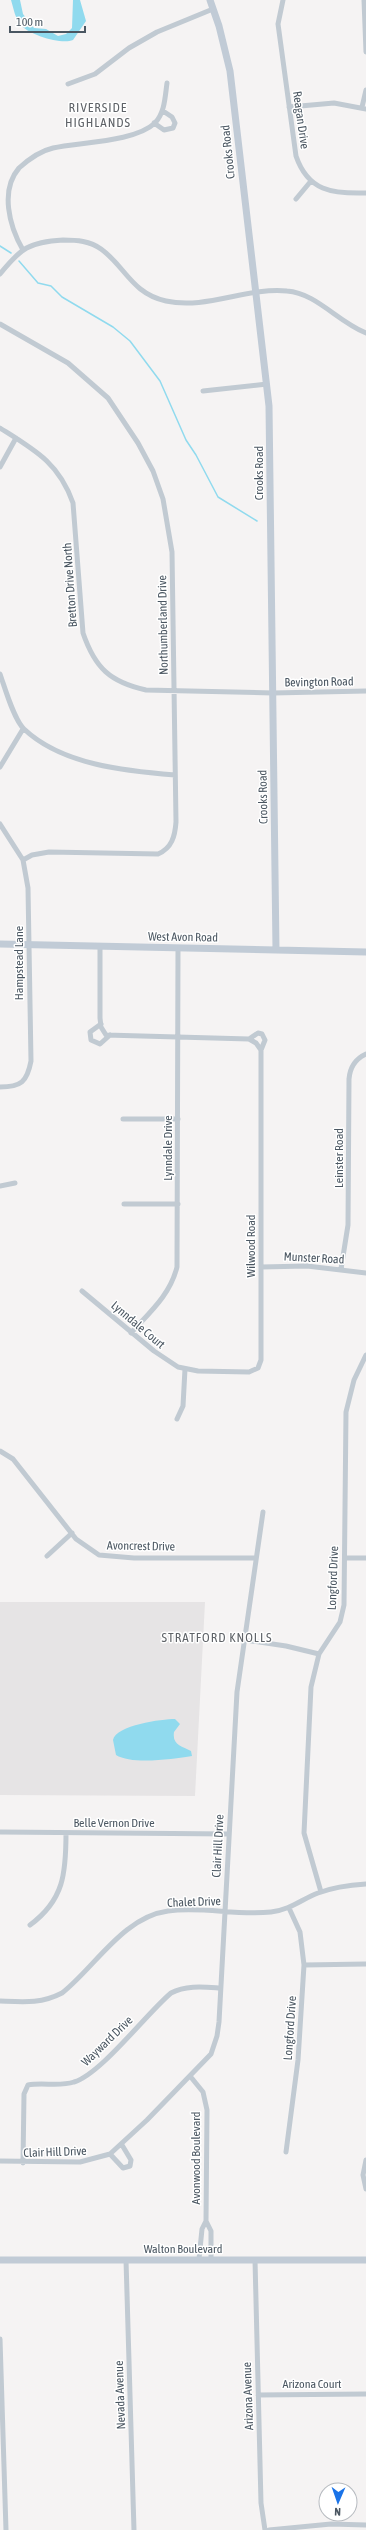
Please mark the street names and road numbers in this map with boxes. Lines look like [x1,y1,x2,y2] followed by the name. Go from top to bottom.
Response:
[290,90,312,150] street label: Reagan Drive
[218,124,238,180] street label: Crooks Road
[252,446,266,500] street label: Crooks Road
[60,542,80,628] street label: Bretton Drive North
[155,575,171,675] street label: Northumberland Drive
[284,674,354,690] street label: Bevington Road
[256,770,270,824] street label: Crooks Road
[12,926,26,1000] street label: Hampstead Lane
[148,929,218,945] street label: West Avon Road
[161,1115,175,1181] street label: Lynndale Drive
[332,1128,346,1188] street label: Leinster Road
[244,1214,258,1278] street label: Wilwood Road
[283,1249,345,1267] street label: Munster Road
[108,1298,168,1352] street label: Lynndale Court
[107,1538,175,1554] street label: Avoncrest Drive
[325,1546,341,1610] street label: Longford Drive
[209,1814,227,1878] street label: Clair Hill Drive
[73,1816,155,1830] street label: Belle Vernon Drive
[167,1894,221,1910] street label: Chalet Drive
[281,1995,299,2061] street label: Longford Drive
[79,2013,135,2069] street label: Wayward Drive
[189,2112,203,2204] street label: Avonwood Boulevard
[23,2144,87,2160] street label: Clair Hill Drive
[144,2242,222,2256] street label: Walton Boulevard
[112,2360,128,2430] street label: Nevada Avenue
[240,2362,256,2430] street label: Arizona Avenue
[283,2377,342,2391] street label: Arizona Court

